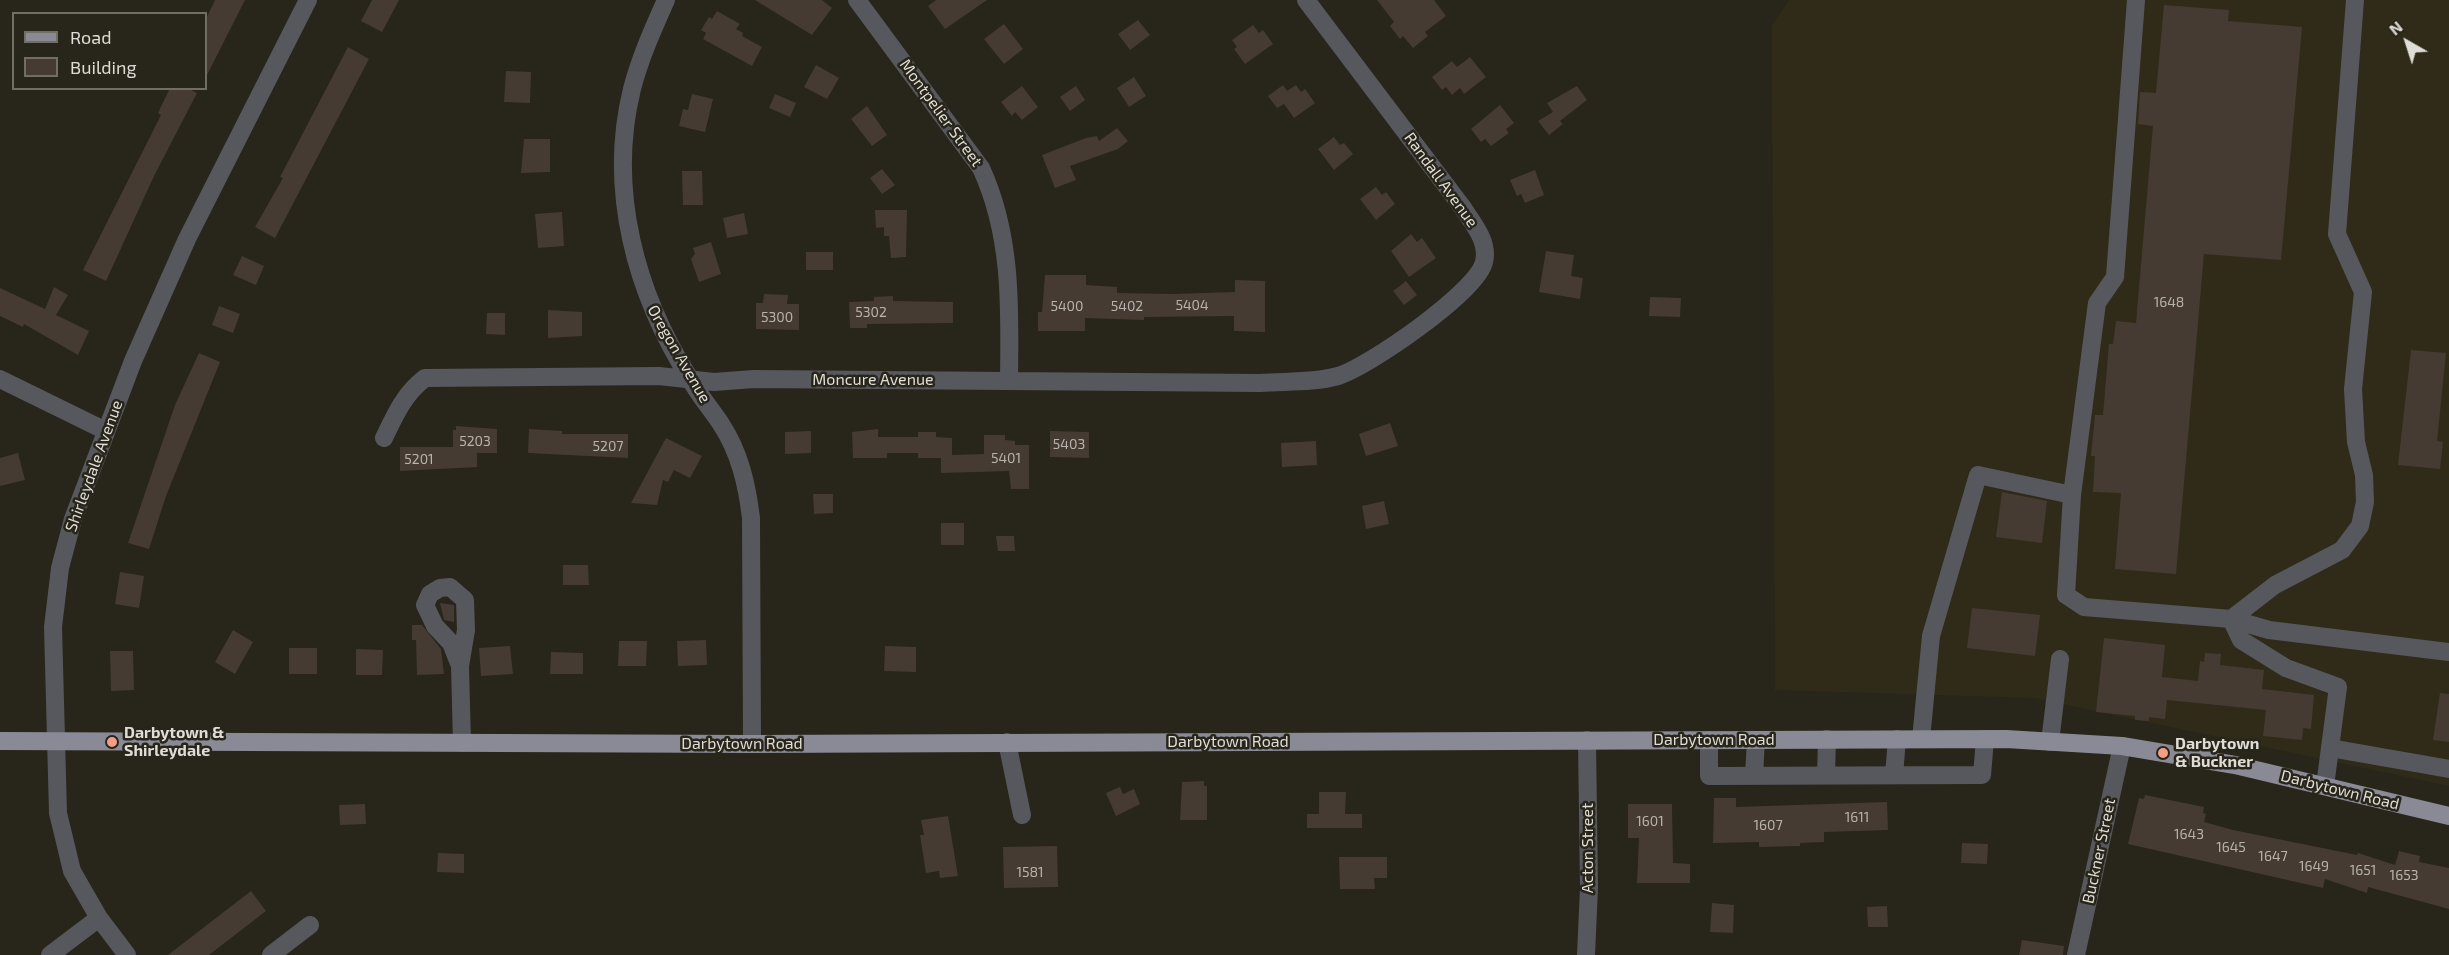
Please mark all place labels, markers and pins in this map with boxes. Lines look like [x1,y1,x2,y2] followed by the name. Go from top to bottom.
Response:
[124,723,224,761] place label: Darbytown & Shirleydale
[2175,734,2259,772] place label: Darbytown & Buckner
[105,735,119,749] marker: Darbytown & Shirleydale
[2156,746,2170,760] marker: Darbytown & Buckner

